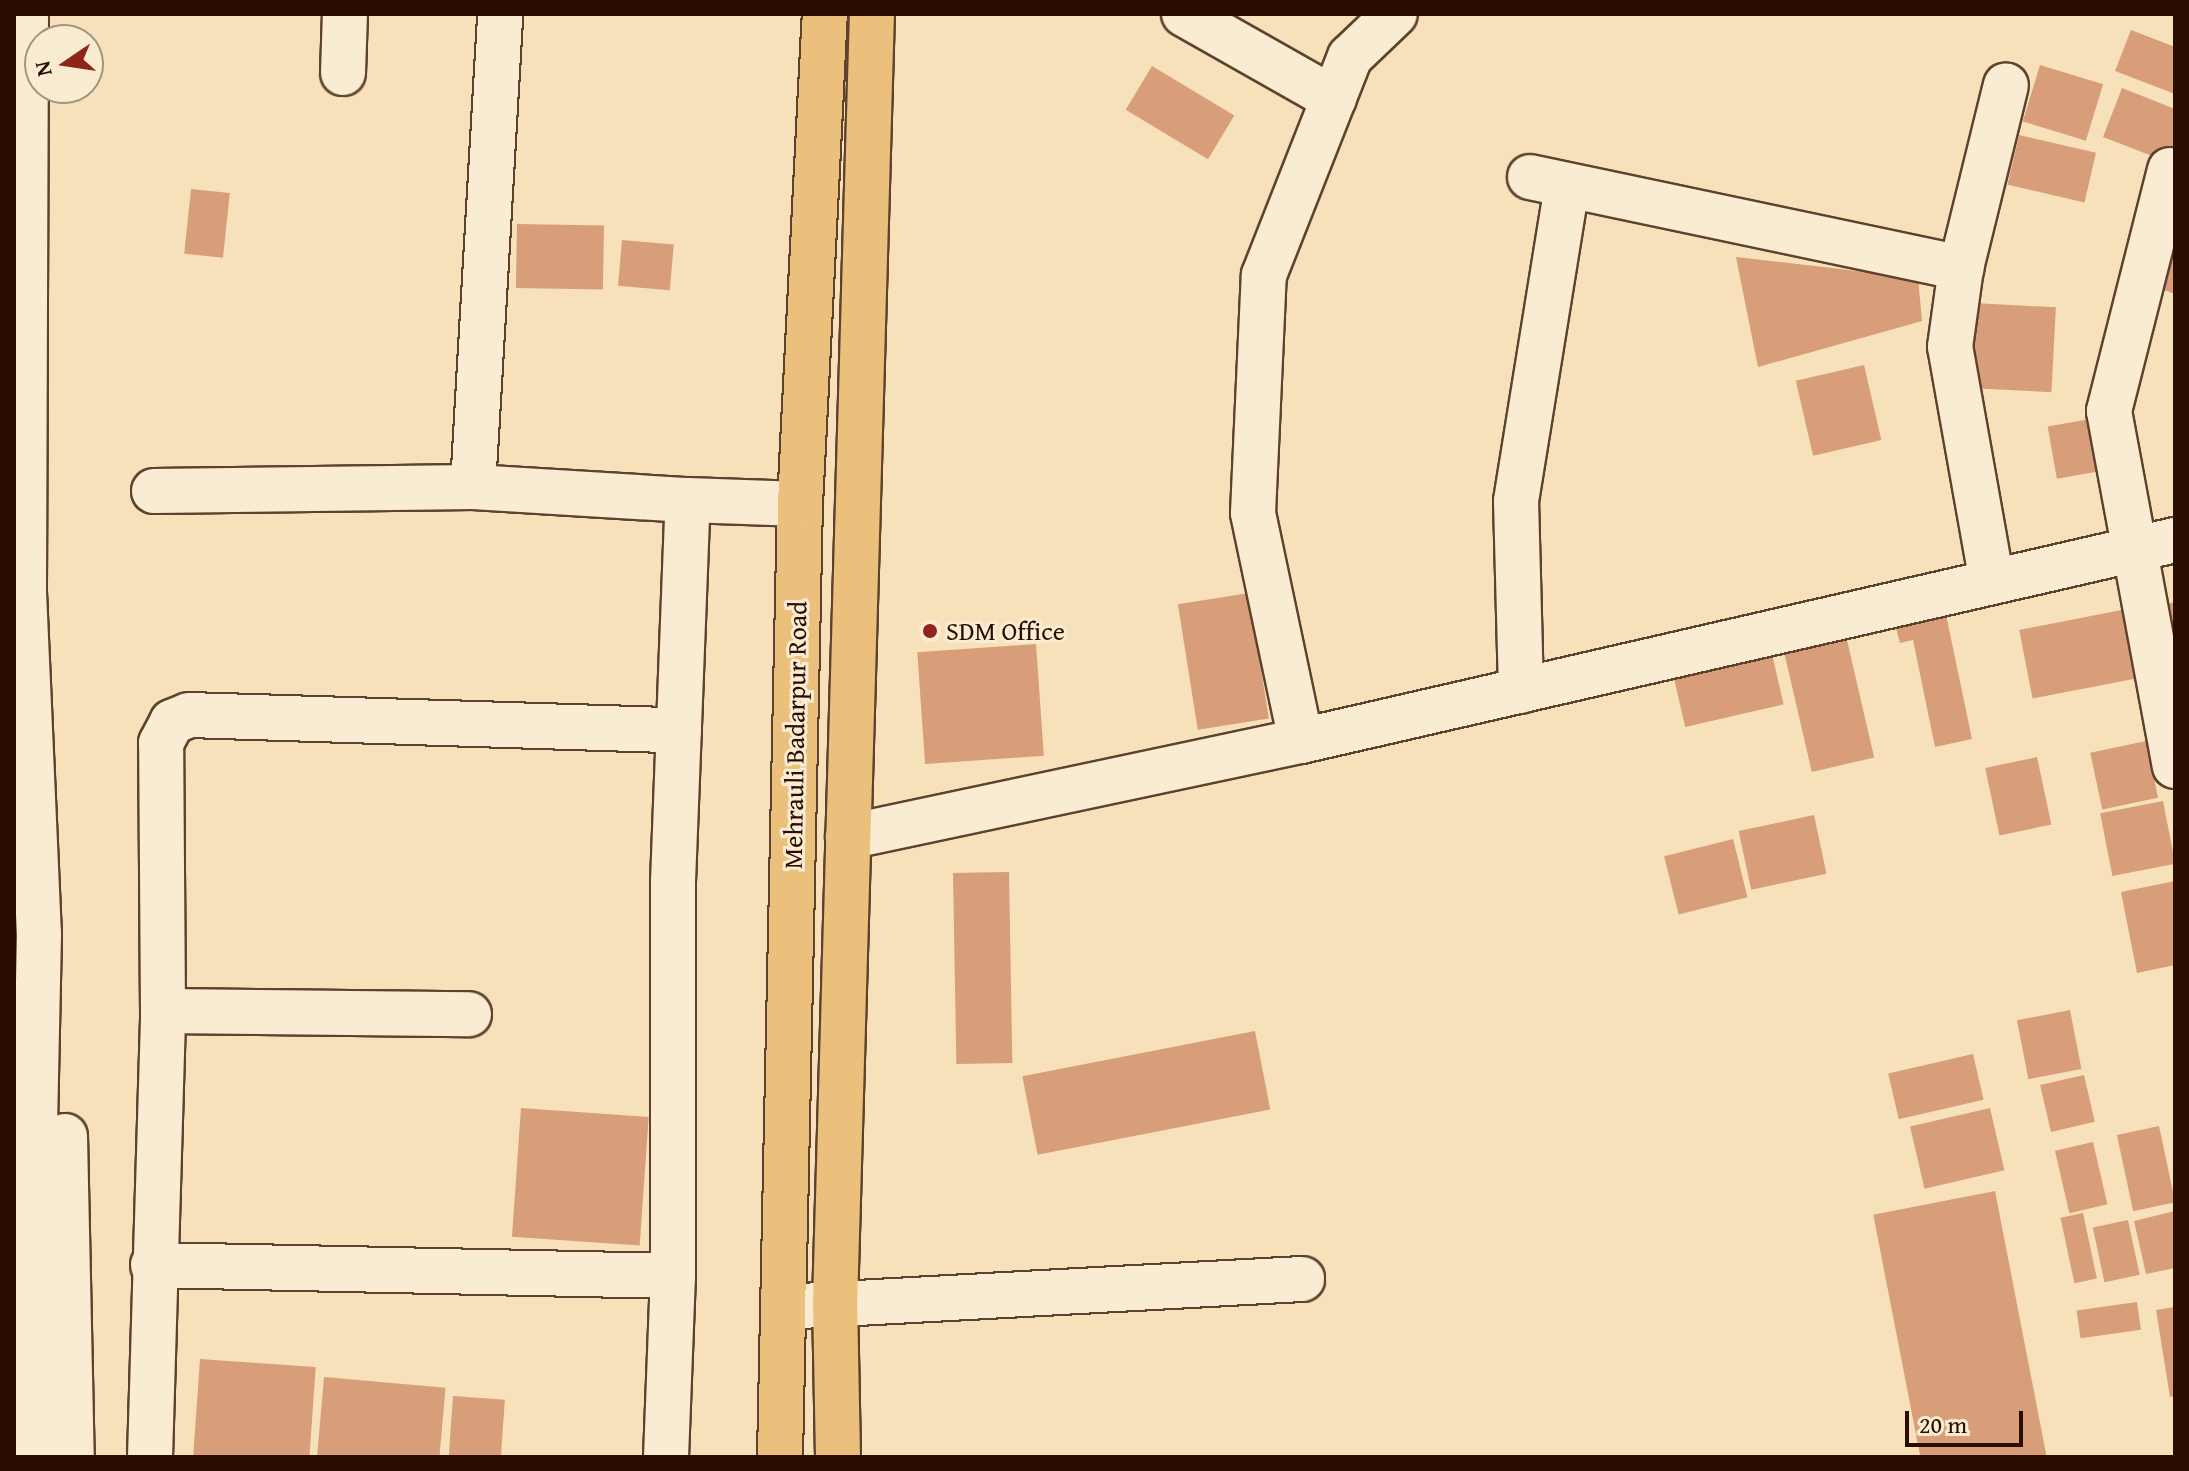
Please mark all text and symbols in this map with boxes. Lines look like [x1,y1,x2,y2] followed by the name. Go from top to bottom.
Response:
[24,24,104,104] north arrow
[25,58,60,80] text: N
[777,601,813,869] street label: Mehrauli Badarpur Road
[946,615,1065,647] place label: SDM Office
[921,622,939,640] marker: SDM Office
[1909,1395,2027,1445] scale bar
[1919,1407,1967,1442] text: 20 m

